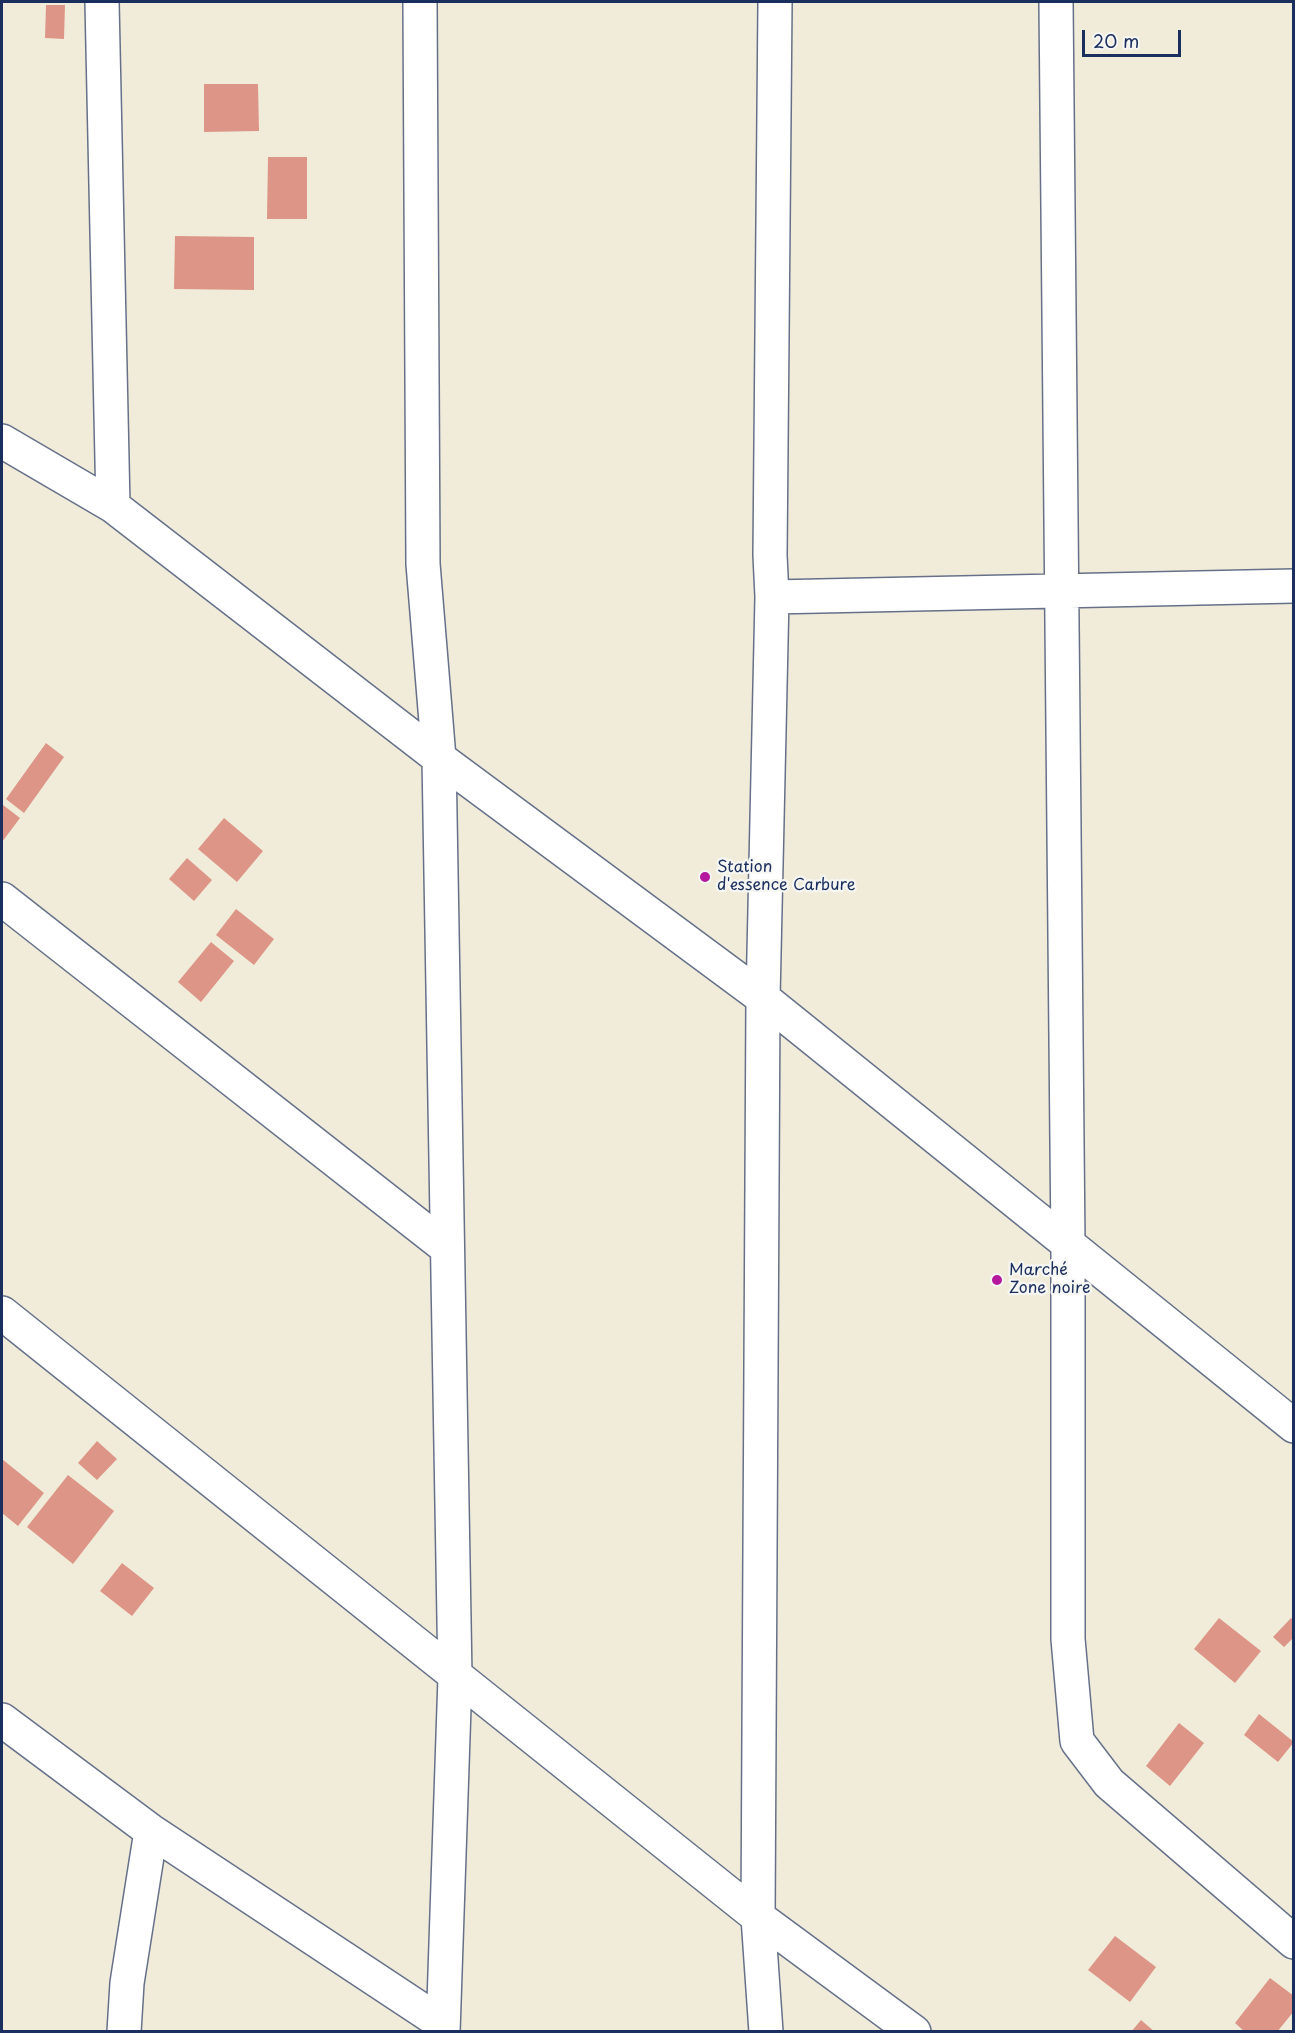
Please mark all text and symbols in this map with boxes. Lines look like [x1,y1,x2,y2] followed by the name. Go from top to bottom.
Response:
[1085,18,1184,56] scale bar
[1093,27,1139,54] text: 20 m
[717,858,855,896] place label: Station d'essence Carbure
[698,870,712,884] marker: Station d'essence Carbure
[1009,1261,1090,1299] place label: Marché Zone noire
[990,1273,1004,1287] marker: Marché Zone noire

